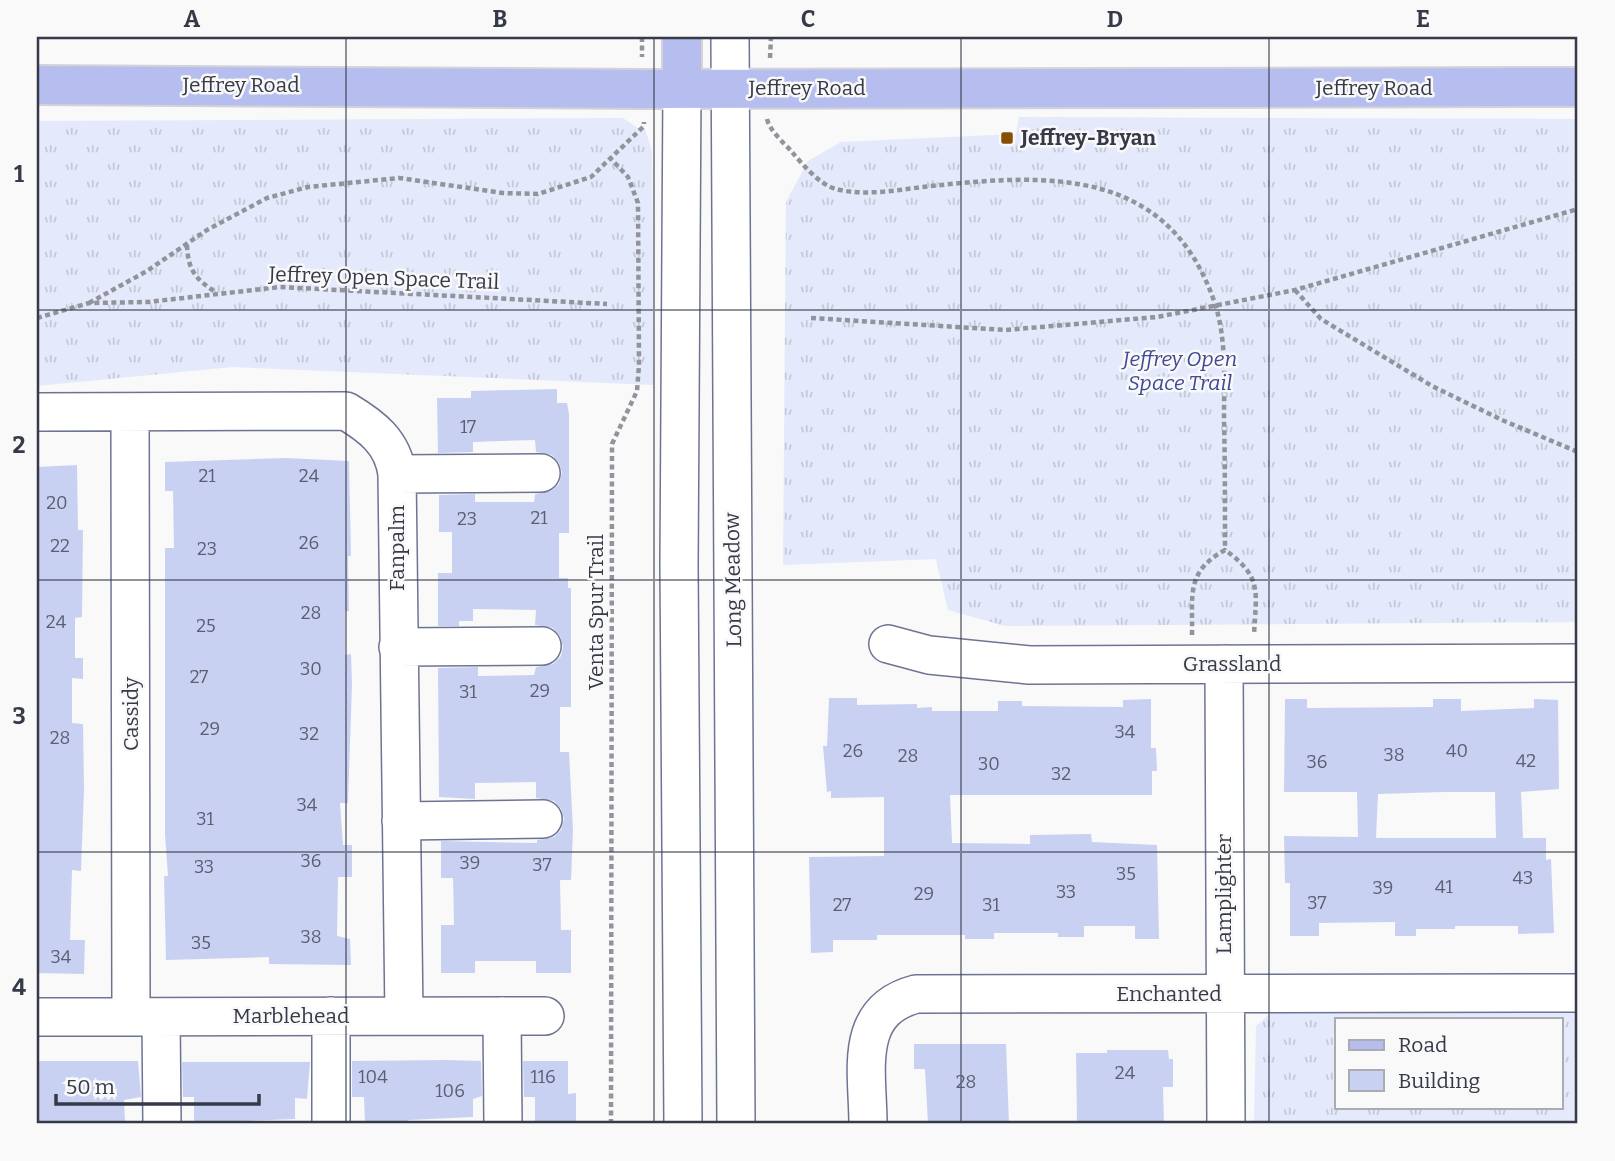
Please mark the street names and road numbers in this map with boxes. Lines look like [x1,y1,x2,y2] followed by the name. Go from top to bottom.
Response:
[181,72,300,98] street label: Jeffrey Road
[747,75,866,101] street label: Jeffrey Road
[1314,75,1433,101] street label: Jeffrey Road
[267,261,500,295] street label: Jeffrey Open Space Trail
[384,505,410,591] street label: Fanpalm
[719,512,747,648] street label: Long Meadow
[583,534,609,690] street label: Venta Spur Trail
[1183,651,1281,677] street label: Grassland
[118,676,144,751] street label: Cassidy
[1211,834,1237,954] street label: Lamplighter
[1116,981,1222,1007] street label: Enchanted
[233,1003,349,1029] street label: Marblehead

